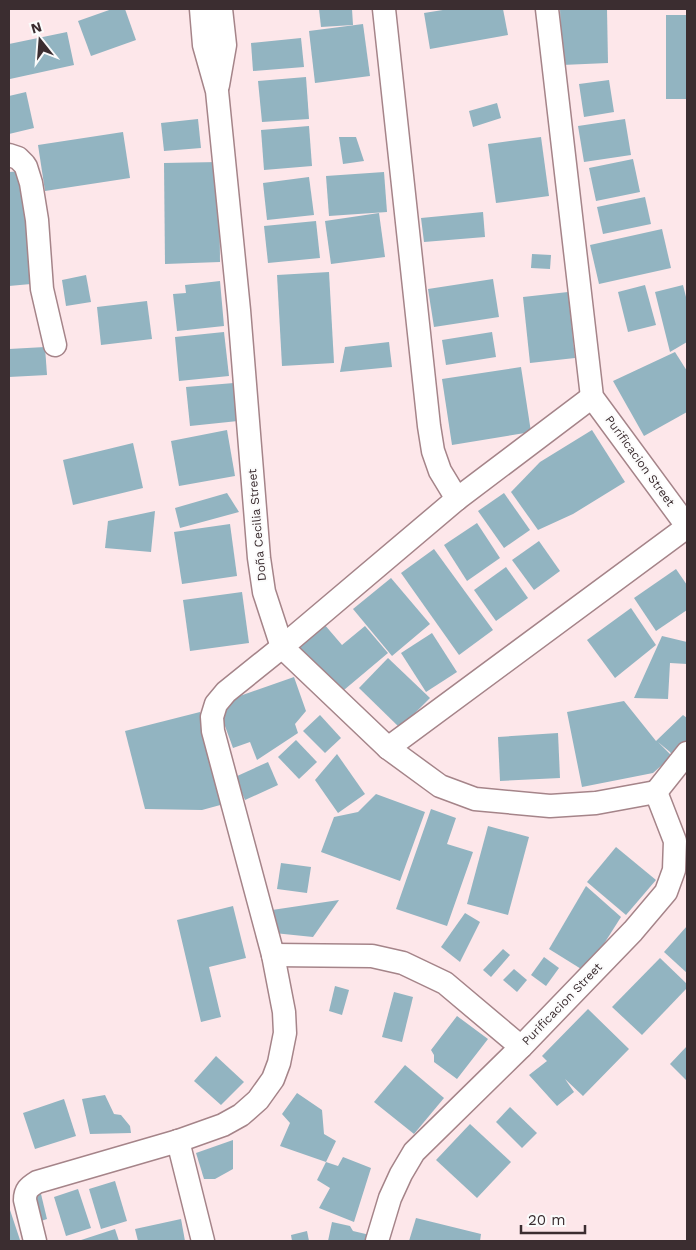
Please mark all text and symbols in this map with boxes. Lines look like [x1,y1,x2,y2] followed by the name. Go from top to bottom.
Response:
[15,15,65,65] north arrow
[29,18,43,37] text: N
[602,413,678,509] street label: Purificacion Street
[245,468,269,582] street label: Doña Cecilia Street
[519,960,605,1048] street label: Purificacion Street
[521,1202,585,1234] scale bar
[528,1211,566,1229] text: 20 m

